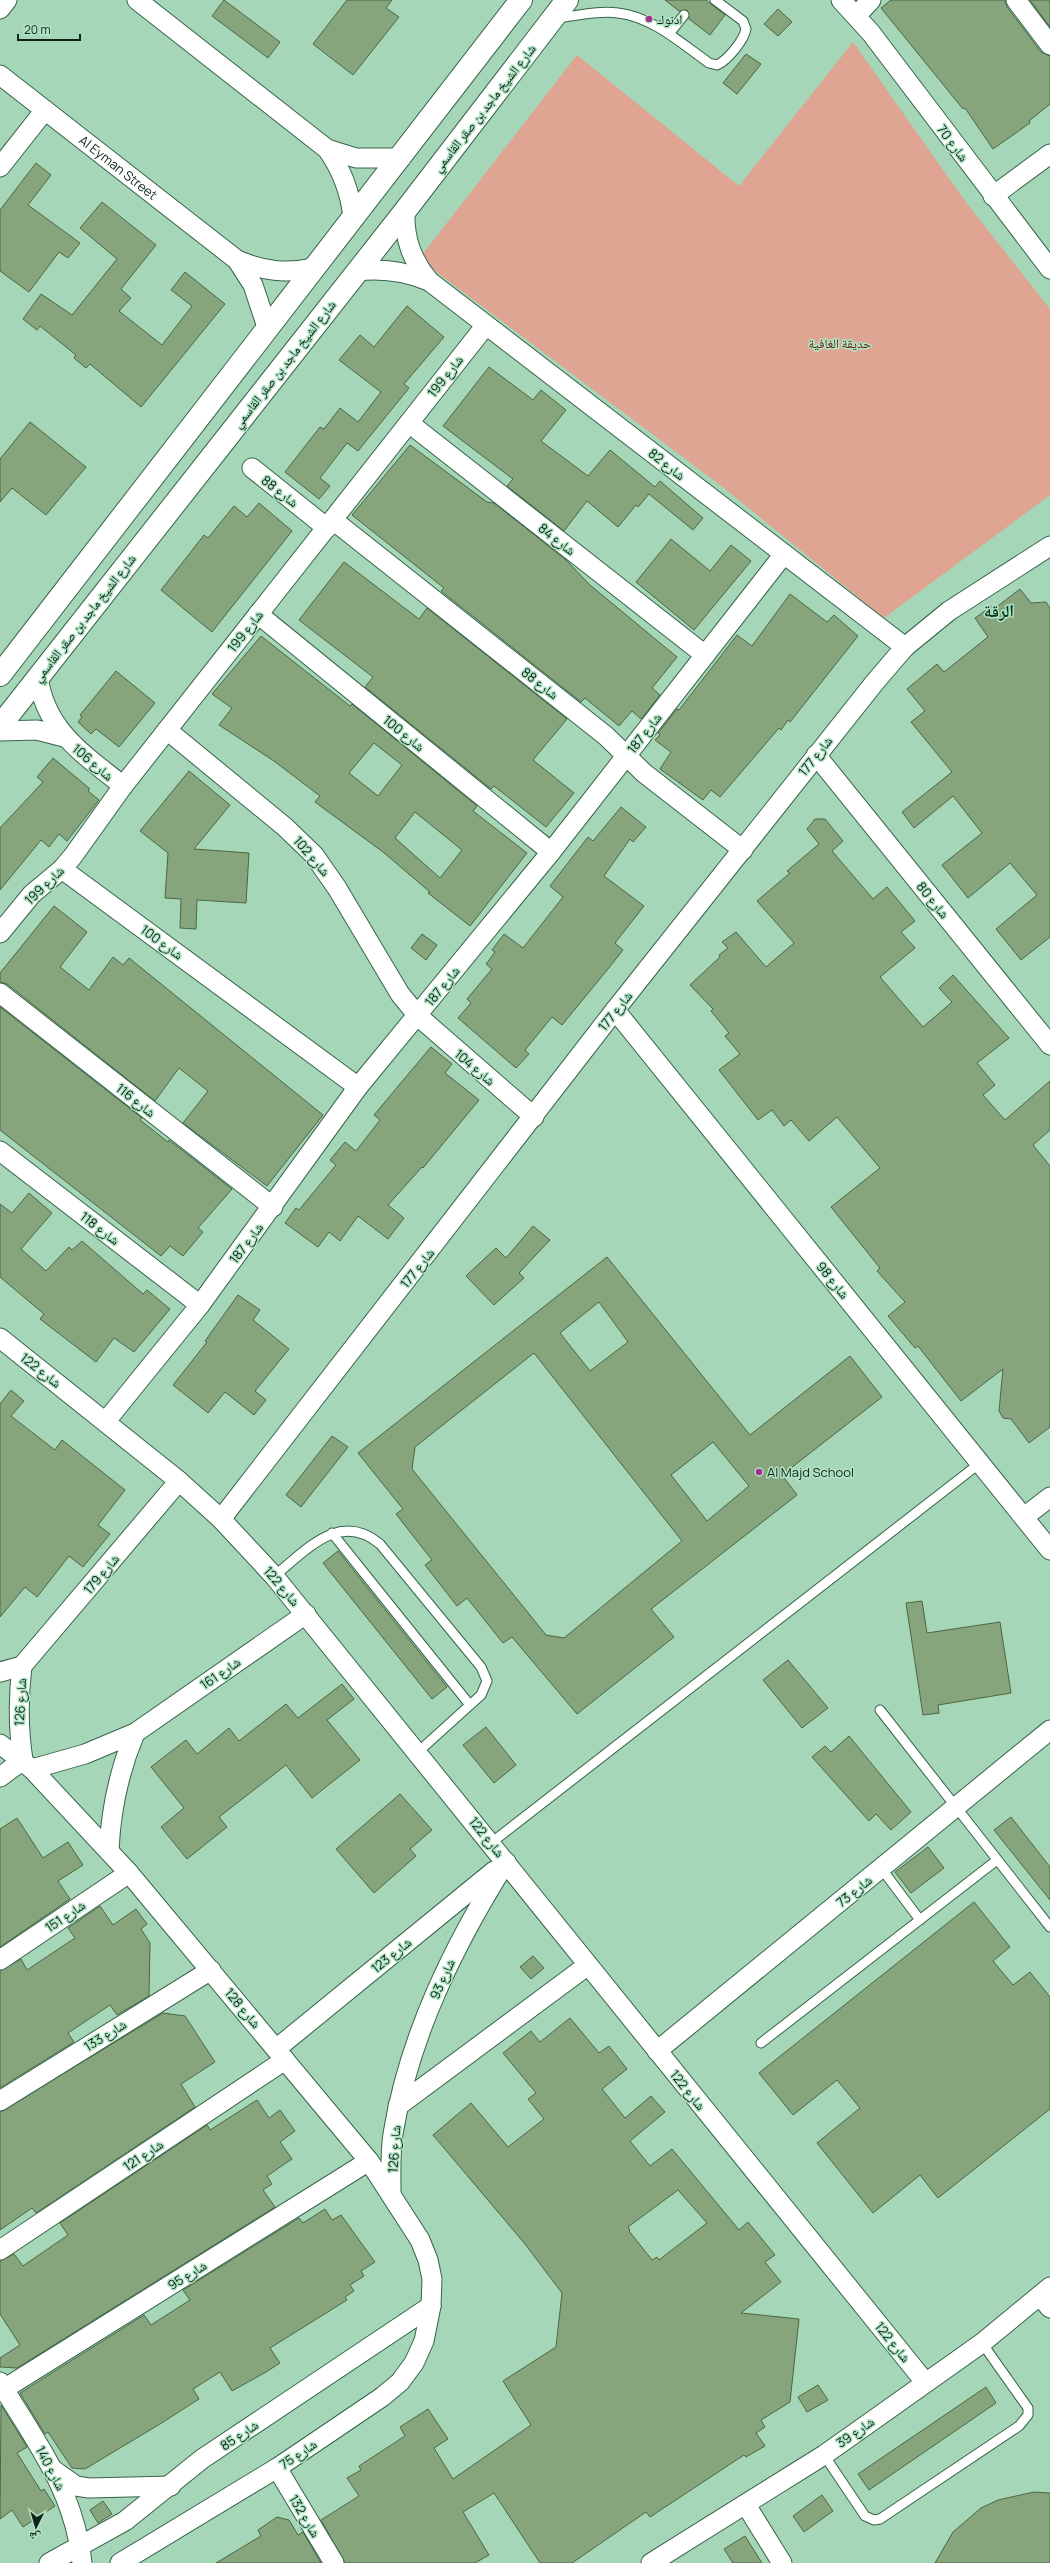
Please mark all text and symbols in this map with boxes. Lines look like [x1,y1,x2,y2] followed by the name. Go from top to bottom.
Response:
[657,10,682,28] place label: ادنوك
[644,14,654,24] marker: ادنوك
[18,16,80,42] scale bar
[24,21,51,38] text: 20 m
[428,40,542,177] street label: شارع الشيخ ماجد بن صقر القاسمي
[932,121,973,166] street label: شارع 70
[75,131,161,204] street label: Al Eyman Street
[228,296,342,433] street label: شارع الشيخ ماجد بن صقر القاسمي
[809,334,871,352] park label: حديقة الغافية
[423,351,468,401] street label: شارع 199
[644,444,689,485] street label: شارع 82
[257,471,302,512] street label: شارع 88
[534,519,579,560] street label: شارع 84
[28,550,142,687] street label: شارع الشيخ ماجد بن صقر القاسمي
[984,599,1014,622] district label: الرقة
[223,606,268,656] street label: شارع 199
[517,663,562,704] street label: شارع 88
[623,709,666,757] street label: شارع 187
[379,711,428,756] street label: شارع 100
[794,732,837,780] street label: شارع 177
[68,740,117,785] street label: شارع 106
[289,832,334,881] street label: شارع 102
[20,862,68,909] street label: شارع 199
[912,878,953,923] street label: شارع 80
[137,921,187,964] street label: شارع 100
[420,962,464,1010] street label: شارع 187
[594,987,637,1035] street label: شارع 177
[450,1045,499,1090] street label: شارع 104
[112,1079,159,1122] street label: شارع 116
[76,1207,123,1250] street label: شارع 118
[225,1219,268,1268] street label: شارع 187
[396,1244,439,1292] street label: شارع 177
[812,1258,854,1303] street label: شارع 98
[16,1348,65,1392] street label: شارع 122
[767,1463,854,1481] place label: Al Majd School
[754,1467,764,1477] marker: Al Majd School
[79,1550,124,1598] street label: شارع 179
[259,1562,304,1610] street label: شارع 122
[196,1653,244,1694] street label: شارع 161
[10,1678,31,1726] street label: شارع 126
[464,1813,509,1862] street label: شارع 122
[832,1871,876,1912] street label: شارع 73
[41,1896,89,1937] street label: شارع 151
[367,1933,416,1978] street label: شارع 123
[425,1956,460,2003] street label: شارع 93
[220,1984,265,2033] street label: شارع 128
[80,2015,130,2056] street label: شارع 133
[665,2066,710,2115] street label: شارع 122
[383,2124,406,2174] street label: شارع 126
[119,2135,167,2176] street label: شارع 121
[164,2256,210,2295] street label: شارع 95
[870,2318,915,2367] street label: شارع 122
[832,2412,878,2452] street label: شارع 39
[216,2416,262,2455] street label: شارع 85
[276,2435,321,2474] street label: شارع 75
[31,2443,70,2494] street label: شارع 140
[284,2491,325,2541] street label: شارع 132
[16,2507,56,2547] north arrow
[28,2528,42,2545] text: ش

